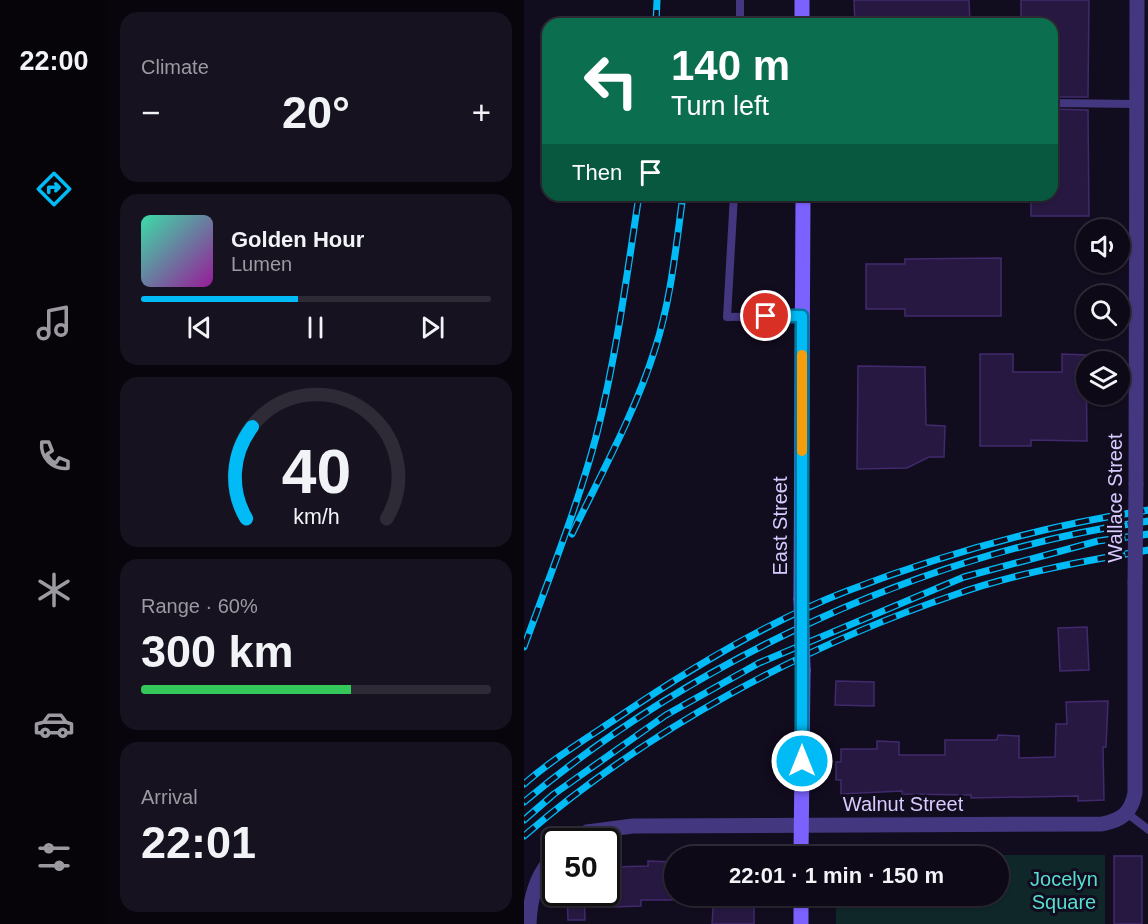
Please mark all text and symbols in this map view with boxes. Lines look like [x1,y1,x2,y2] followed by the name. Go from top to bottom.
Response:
[572,42,650,120] icon: left
[671,42,790,89] text: 140 m
[19,46,89,76] text: 22:00
[141,56,209,78] text: Climate
[282,87,350,138] text: 20°
[671,91,769,121] text: Turn left
[141,94,160,131] text: −
[472,94,491,131] text: +
[634,156,667,189] icon: arrive
[572,160,622,185] text: Then
[33,168,75,210] icon: directions
[1076,219,1130,405] map controls
[1076,219,1130,273] button: sound
[231,227,364,252] text: Golden Hour
[231,253,292,275] text: Lumen
[1076,285,1130,339] button: search
[740,290,791,341] pin
[749,299,782,332] icon: arrive
[33,302,75,344] icon: music
[183,311,216,344] icon: previous
[299,311,332,344] icon: pause
[416,311,449,344] icon: next
[1076,351,1130,405] button: layers
[1104,433,1126,563] street label: Wallace Street
[33,435,75,477] icon: phone
[281,437,351,506] text: 40
[769,476,791,575] street label: East Street
[293,505,339,529] text: km/h
[33,569,75,611] icon: climate
[141,595,258,617] text: Range · 60%
[141,626,294,677] text: 300 km
[33,703,75,745] icon: car
[770,729,834,793] position arrow
[141,786,198,808] text: Arrival
[843,793,964,815] street label: Walnut Street
[141,817,256,868] text: 22:01
[542,828,620,906] speed limit sign: 50
[33,836,75,878] icon: filters
[729,863,944,888] text: 22:01 · 1 min · 150 m
[1030,868,1098,913] park label: Jocelyn Square

